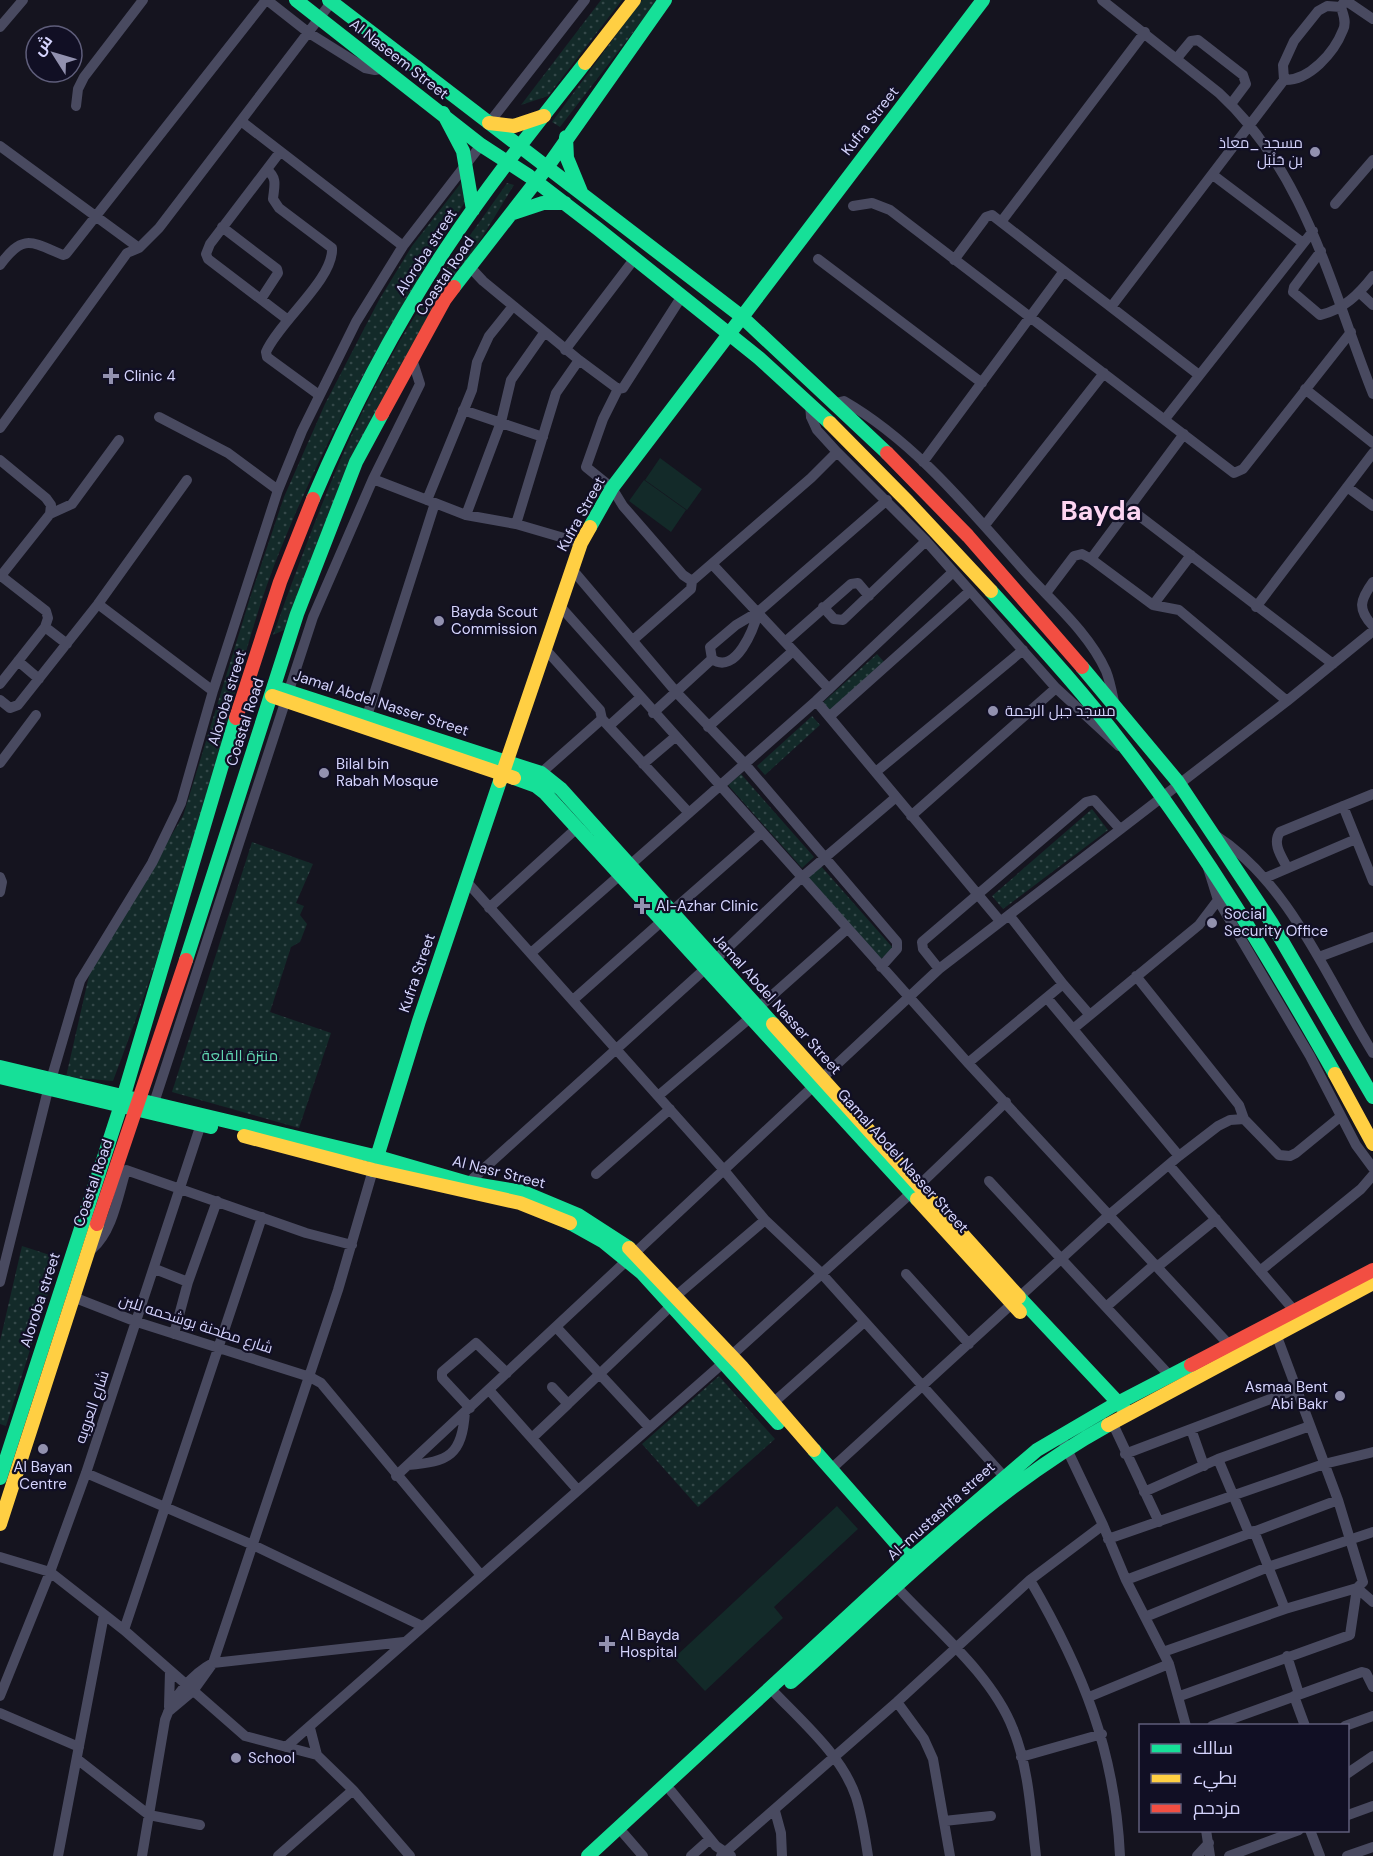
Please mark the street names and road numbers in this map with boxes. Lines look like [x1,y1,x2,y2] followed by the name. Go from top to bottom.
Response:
[345,14,453,104] street label: Al Naseem Street
[837,82,903,160] street label: Kufra Street
[391,205,461,299] street label: Aloroba street
[411,233,479,319] street label: Coastal Road
[552,473,610,555] street label: Kufra Street
[203,648,251,748] street label: Aloroba street
[291,665,471,741] street label: Jamal Abdel Nasser Street
[221,675,269,769] street label: Coastal Road
[708,929,846,1079] street label: Jamal Abdel Nasser Street
[394,931,440,1015] street label: Kufra Street
[833,1085,973,1237] street label: Gamal Abdel Nasser Street
[69,1137,117,1229] street label: Coastal Road
[450,1151,548,1193] street label: Al Nasr Street
[15,1250,65,1350] street label: Aloroba street
[116,1290,275,1359] street label: شارع مطحنة بوشحمه للبن
[70,1368,115,1447] street label: شارع العروبه
[883,1457,999,1565] street label: Al-mustashfa street

